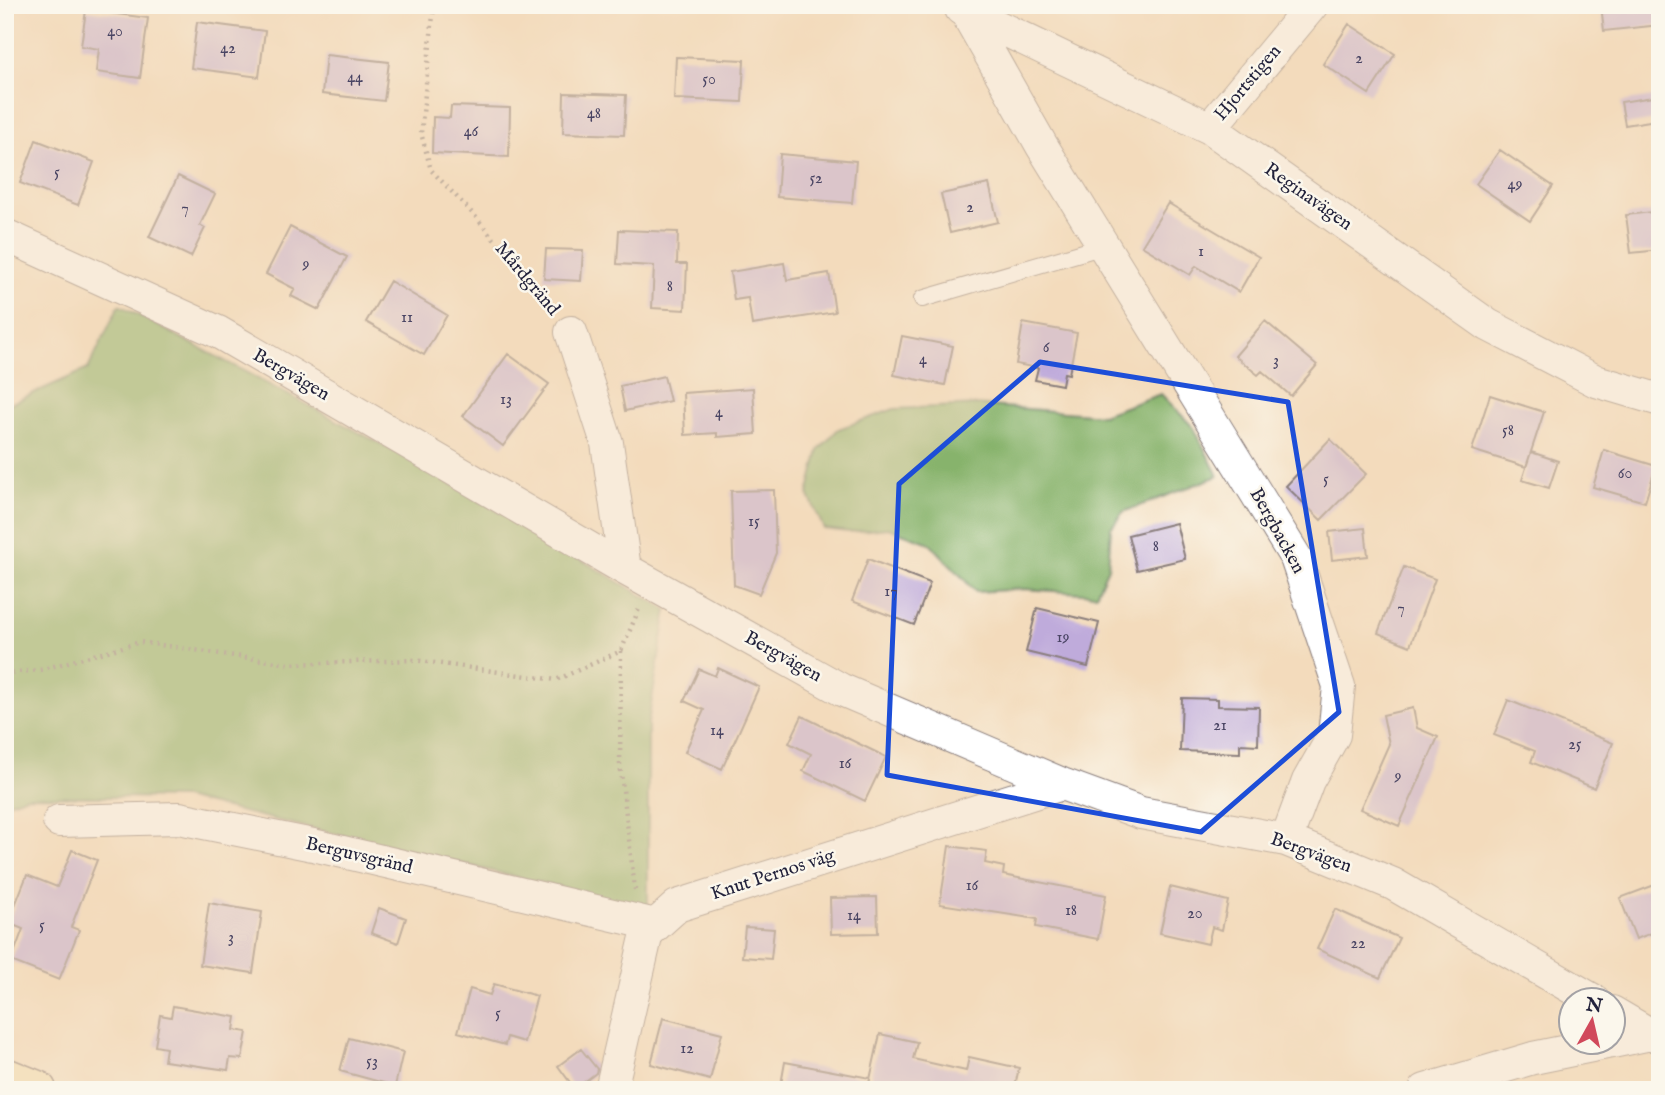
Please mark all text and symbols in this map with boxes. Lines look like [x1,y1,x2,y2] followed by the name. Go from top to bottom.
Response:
[107,22,123,42] house number: 40
[220,39,236,59] house number: 42
[1209,40,1287,126] street label: Hjortstigen
[1355,49,1363,69] house number: 2
[347,68,363,88] house number: 44
[702,70,716,90] house number: 50
[587,104,601,124] house number: 48
[464,122,479,142] house number: 46
[1259,158,1357,236] street label: Reginavägen
[54,163,60,183] house number: 5
[809,169,823,189] house number: 52
[1508,175,1522,195] house number: 49
[966,198,974,218] house number: 2
[181,199,189,219] house number: 7
[489,237,565,321] street label: Mårdgränd
[1198,242,1204,262] house number: 1
[302,255,310,275] house number: 9
[667,277,673,297] house number: 8
[401,308,413,328] house number: 11
[1043,338,1050,358] house number: 6
[248,343,334,407] street label: Bergvägen
[919,350,927,370] house number: 4
[1273,351,1279,371] house number: 3
[500,390,512,410] house number: 13
[715,403,723,423] house number: 4
[1502,421,1514,441] house number: 58
[1618,464,1632,484] house number: 60
[1323,470,1329,490] house number: 5
[1244,484,1310,578] street label: Bergbacken
[748,512,760,532] house number: 15
[1153,537,1159,557] house number: 8
[884,582,898,602] house number: 17
[1397,599,1405,619] house number: 7
[740,626,826,688] street label: Bergvägen
[1057,628,1069,648] house number: 19
[1213,716,1227,736] house number: 21
[710,721,724,741] house number: 14
[1568,735,1582,755] house number: 25
[839,754,852,774] house number: 16
[1394,767,1402,787] house number: 9
[1267,827,1355,879] street label: Bergvägen
[303,832,416,880] street label: Berguvsgränd
[708,843,839,906] street label: Knut Pernos väg
[966,876,979,896] house number: 16
[1065,901,1077,921] house number: 18
[1187,904,1203,924] house number: 20
[847,906,861,926] house number: 14
[39,916,45,936] house number: 5
[228,928,234,948] house number: 3
[1350,934,1366,954] house number: 22
[1556,986,1626,1056] north arrow
[1583,993,1604,1019] text: N
[495,1004,501,1024] house number: 5
[680,1039,694,1059] house number: 12
[366,1052,378,1072] house number: 53

